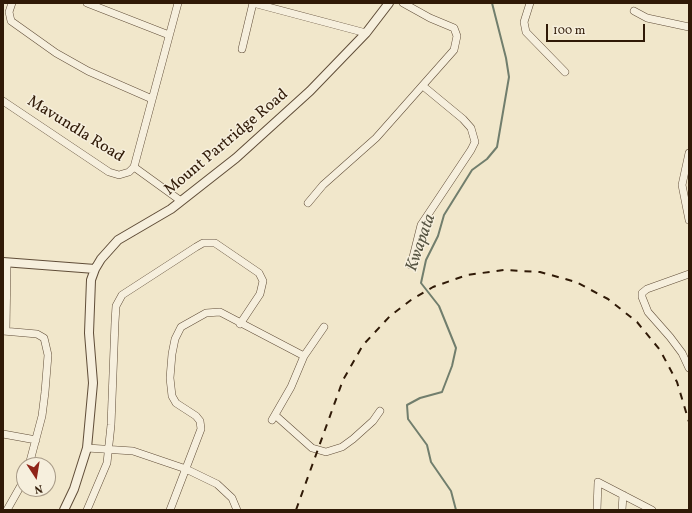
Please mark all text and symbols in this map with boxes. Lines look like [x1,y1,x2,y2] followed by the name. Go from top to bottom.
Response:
[548,16,647,42] scale bar
[553,23,585,39] text: 100 m
[161,86,293,200] street label: Mount Partridge Road
[23,93,127,167] street label: Mavundla Road
[403,212,441,274] water label: Kwapata
[16,457,56,497] north arrow
[33,480,44,496] text: N

